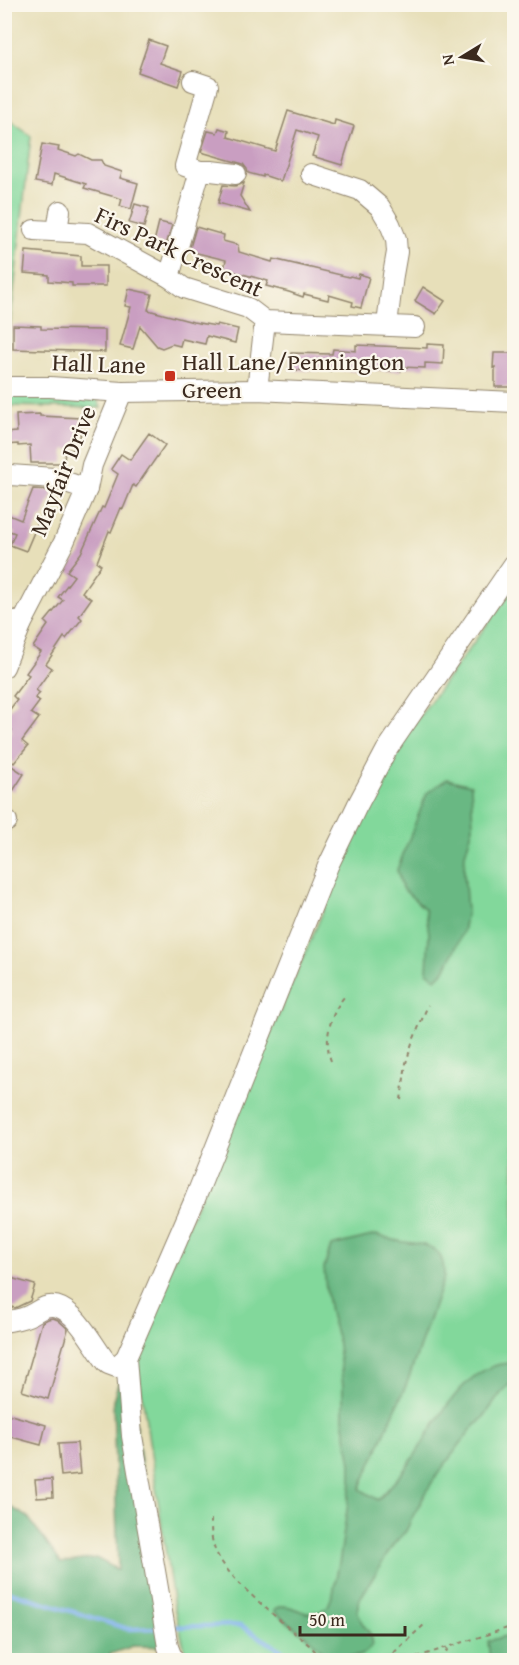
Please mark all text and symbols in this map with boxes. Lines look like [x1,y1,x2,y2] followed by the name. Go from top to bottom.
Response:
[432,27,492,87] north arrow
[434,52,460,67] text: N
[89,197,270,306] street label: Firs Park Crescent
[52,344,147,383] street label: Hall Lane
[182,344,405,407] place label: Hall Lane/Pennington Green
[163,369,177,383] marker: Hall Lane/Pennington Green
[21,400,105,541] street label: Mayfair Drive
[300,1599,405,1637] scale bar
[309,1606,345,1633] text: 50 m

